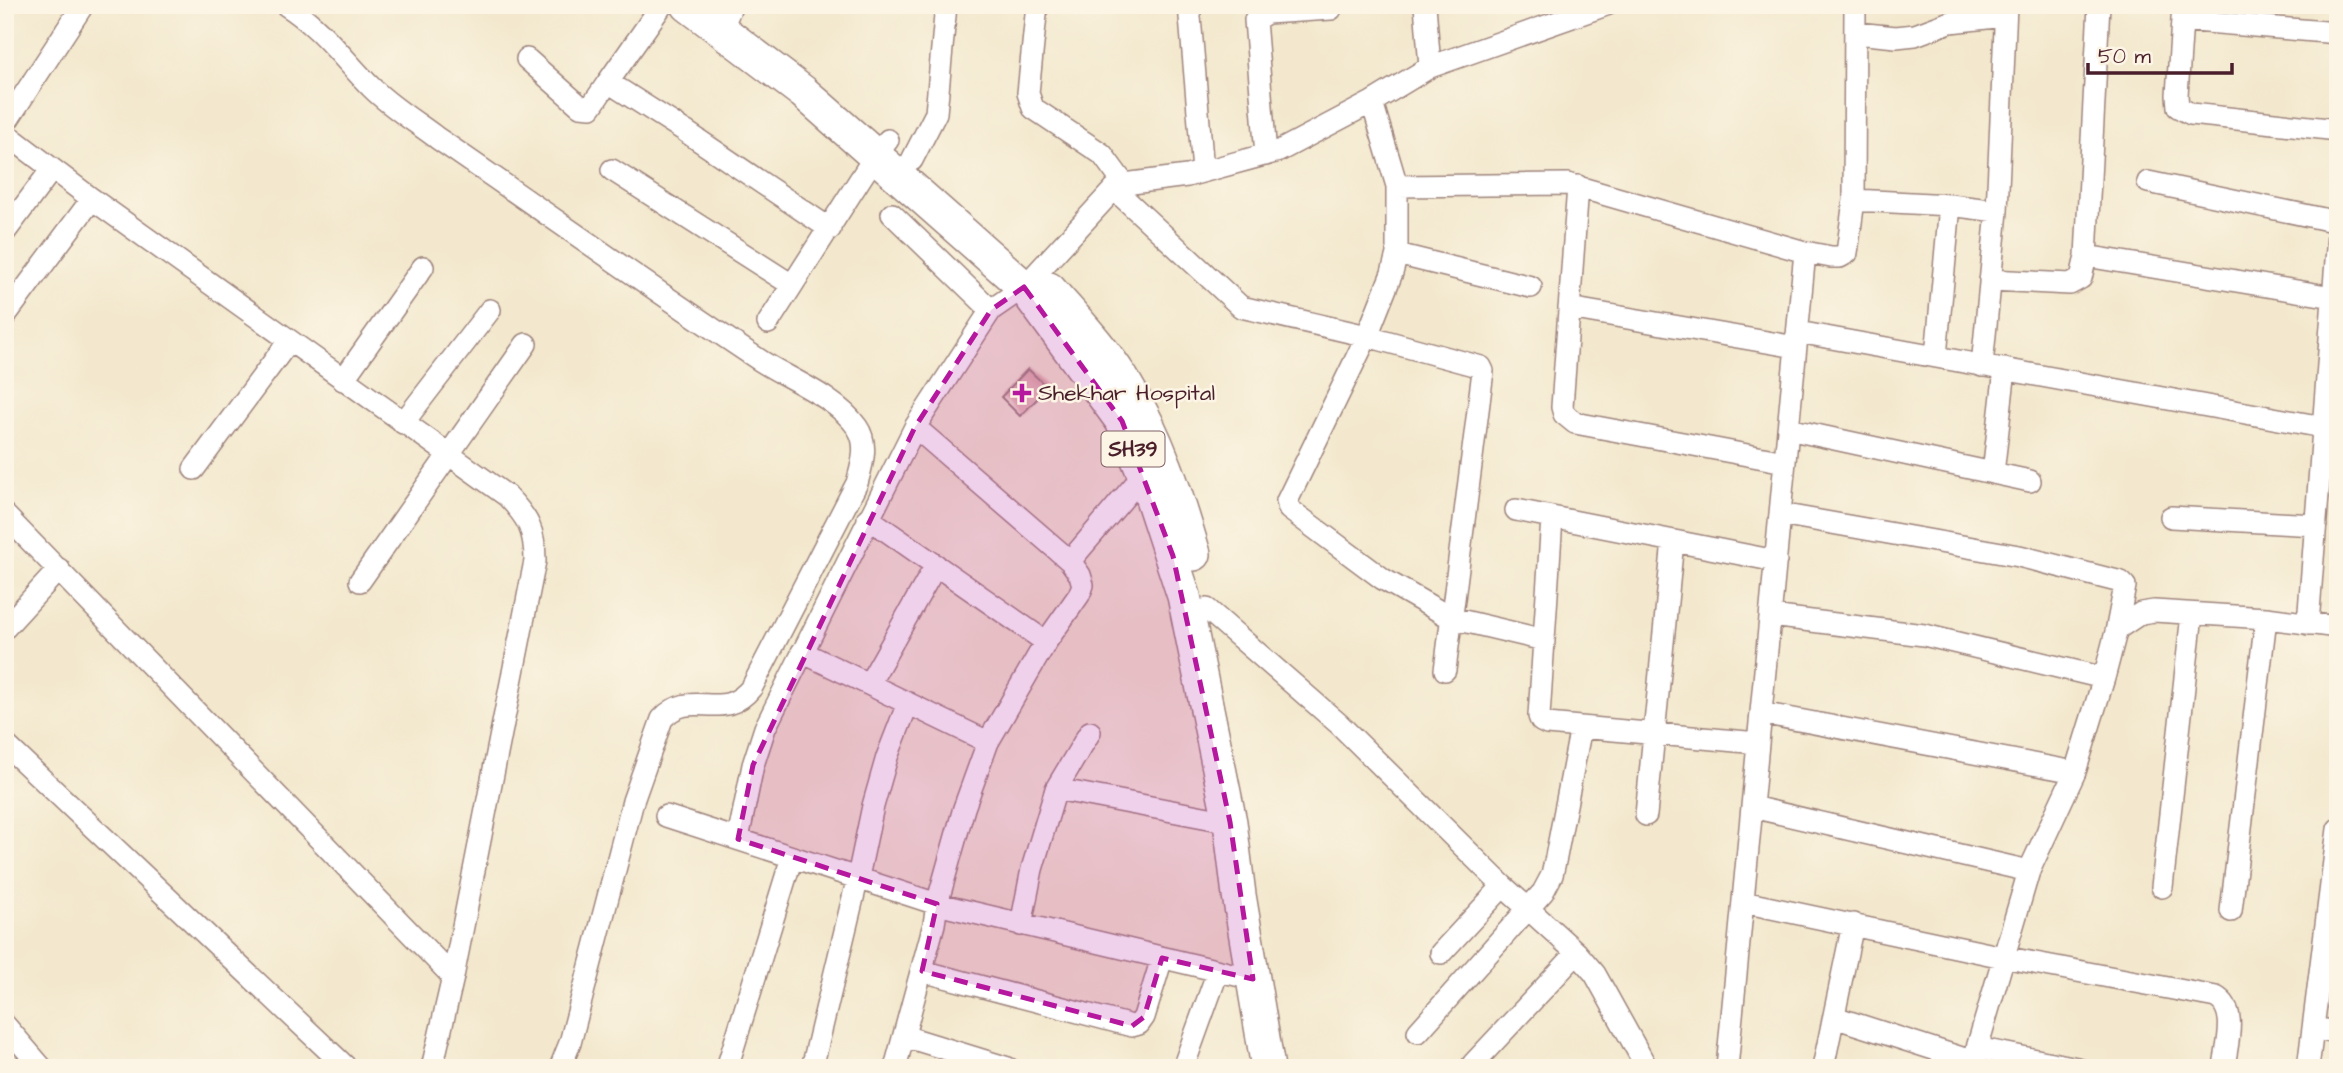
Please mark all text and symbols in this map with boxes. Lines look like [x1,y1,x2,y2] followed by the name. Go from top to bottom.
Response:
[2088,32,2231,76] scale bar
[2098,42,2152,71] text: 50 m
[1038,377,1215,409] place label: Shekhar Hospital
[1012,383,1032,403] marker: Shekhar Hospital
[1102,432,1164,466] road number: SH39

